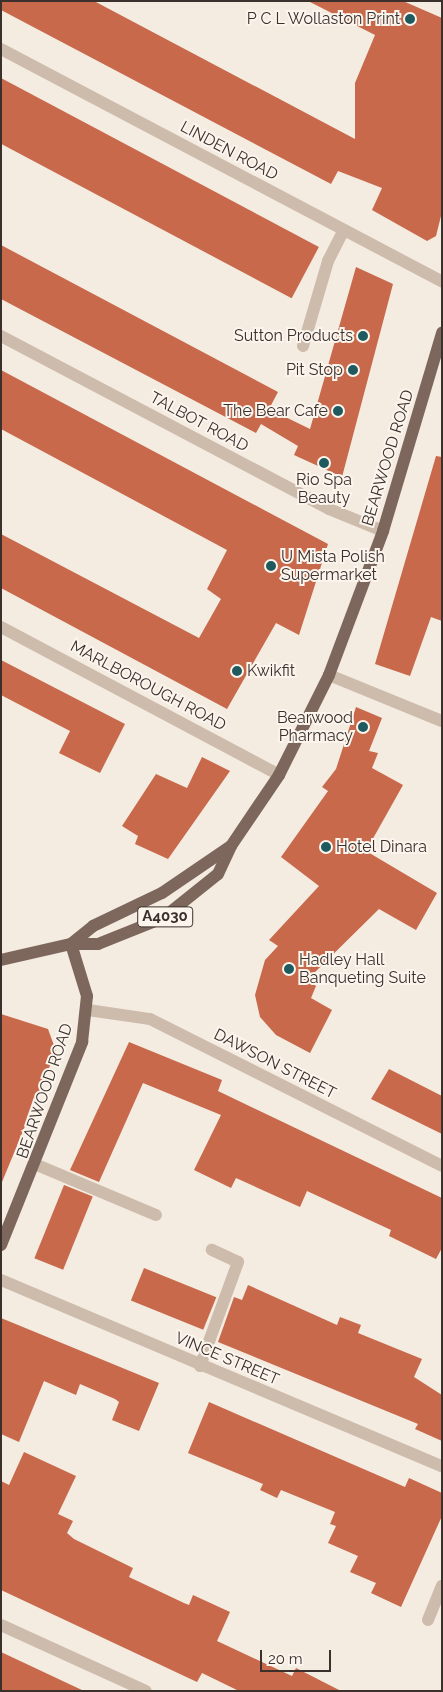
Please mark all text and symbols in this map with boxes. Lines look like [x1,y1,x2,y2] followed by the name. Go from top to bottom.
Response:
[245,9,400,29] place label: P C L Wollaston Print
[404,13,416,25] marker: P C L Wollaston Print
[177,117,281,185] street label: LINDEN ROAD
[234,326,353,346] place label: Sutton Products
[357,330,369,342] marker: Sutton Products
[286,360,343,380] place label: Pit Stop
[347,364,359,376] marker: Pit Stop
[146,388,252,456] street label: TALBOT ROAD
[358,388,418,528] street label: BEARWOOD ROAD
[223,401,328,421] place label: The Bear Cafe
[332,405,344,417] marker: The Bear Cafe
[318,457,330,469] marker: Rio Spa Beauty
[296,470,352,508] place label: Rio Spa Beauty
[281,547,385,585] place label: U Mista Polish Supermarket
[265,560,277,572] marker: U Mista Polish Supermarket
[67,637,229,735] street label: MARLBOROUGH ROAD
[247,661,295,681] place label: Kwikfit
[231,665,243,677] marker: Kwikfit
[277,708,353,746] place label: Bearwood Pharmacy
[357,721,369,733] marker: Bearwood Pharmacy
[336,837,427,857] place label: Hotel Dinara
[320,841,332,853] marker: Hotel Dinara
[136,904,194,930] road number: A4030
[299,950,426,988] place label: Hadley Hall Banqueting Suite
[283,963,295,975] marker: Hadley Hall Banqueting Suite
[13,1021,77,1161] street label: BEARWOOD ROAD
[211,1025,339,1103] street label: DAWSON STREET
[172,1328,282,1390] street label: VINCE STREET
[263,1640,334,1672] scale bar
[268,1650,303,1668] text: 20 m

